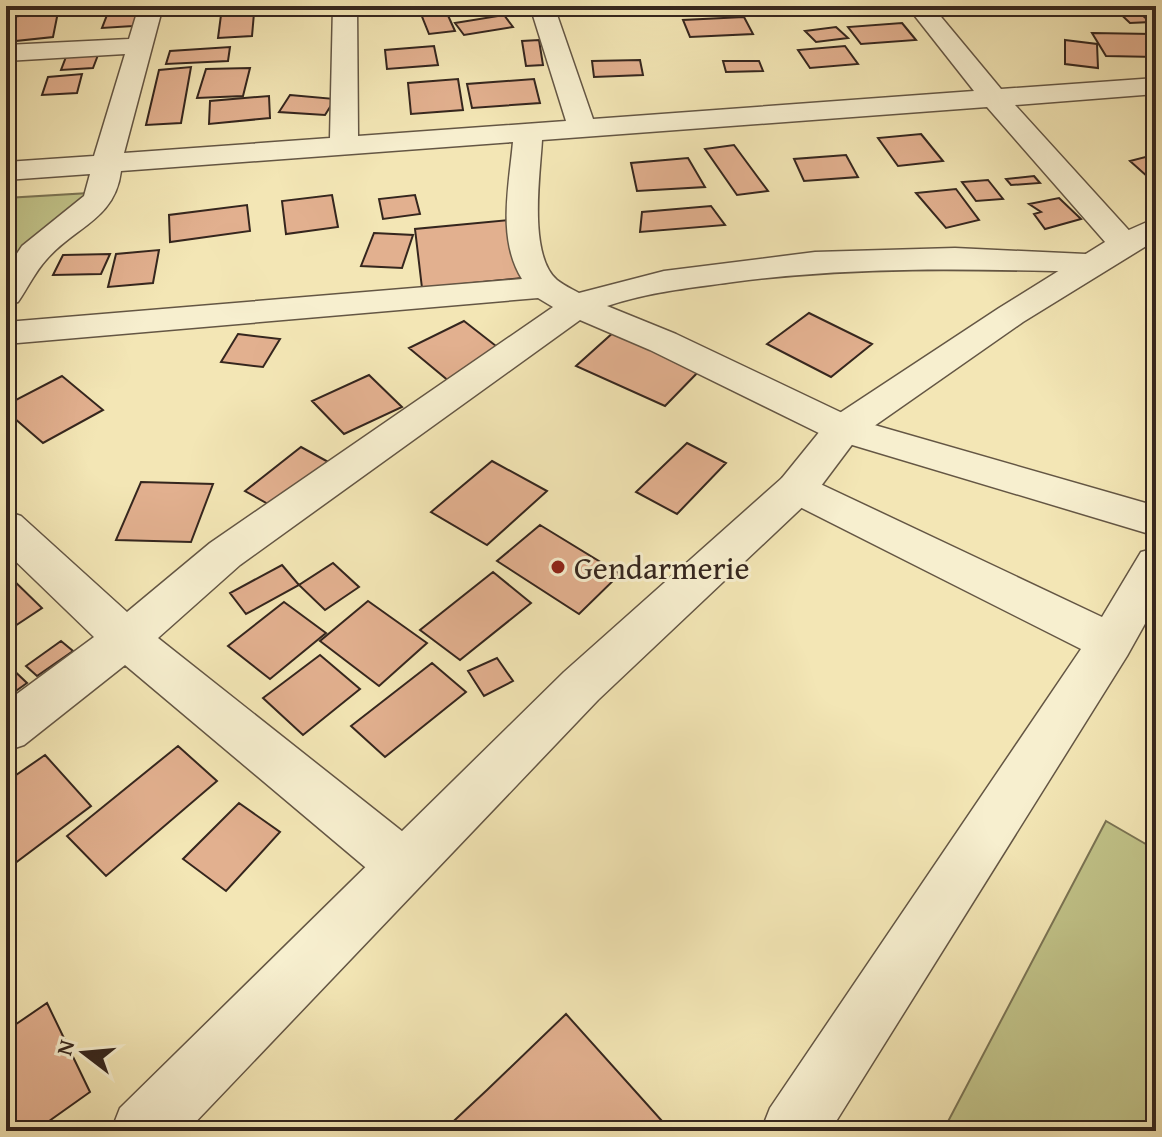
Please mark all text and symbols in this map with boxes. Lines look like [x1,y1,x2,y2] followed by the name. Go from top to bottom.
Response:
[574,544,750,591] place label: Gendarmerie
[549,558,567,576] marker: Gendarmerie
[44,1013,124,1093] north arrow
[47,1036,82,1059] text: N

